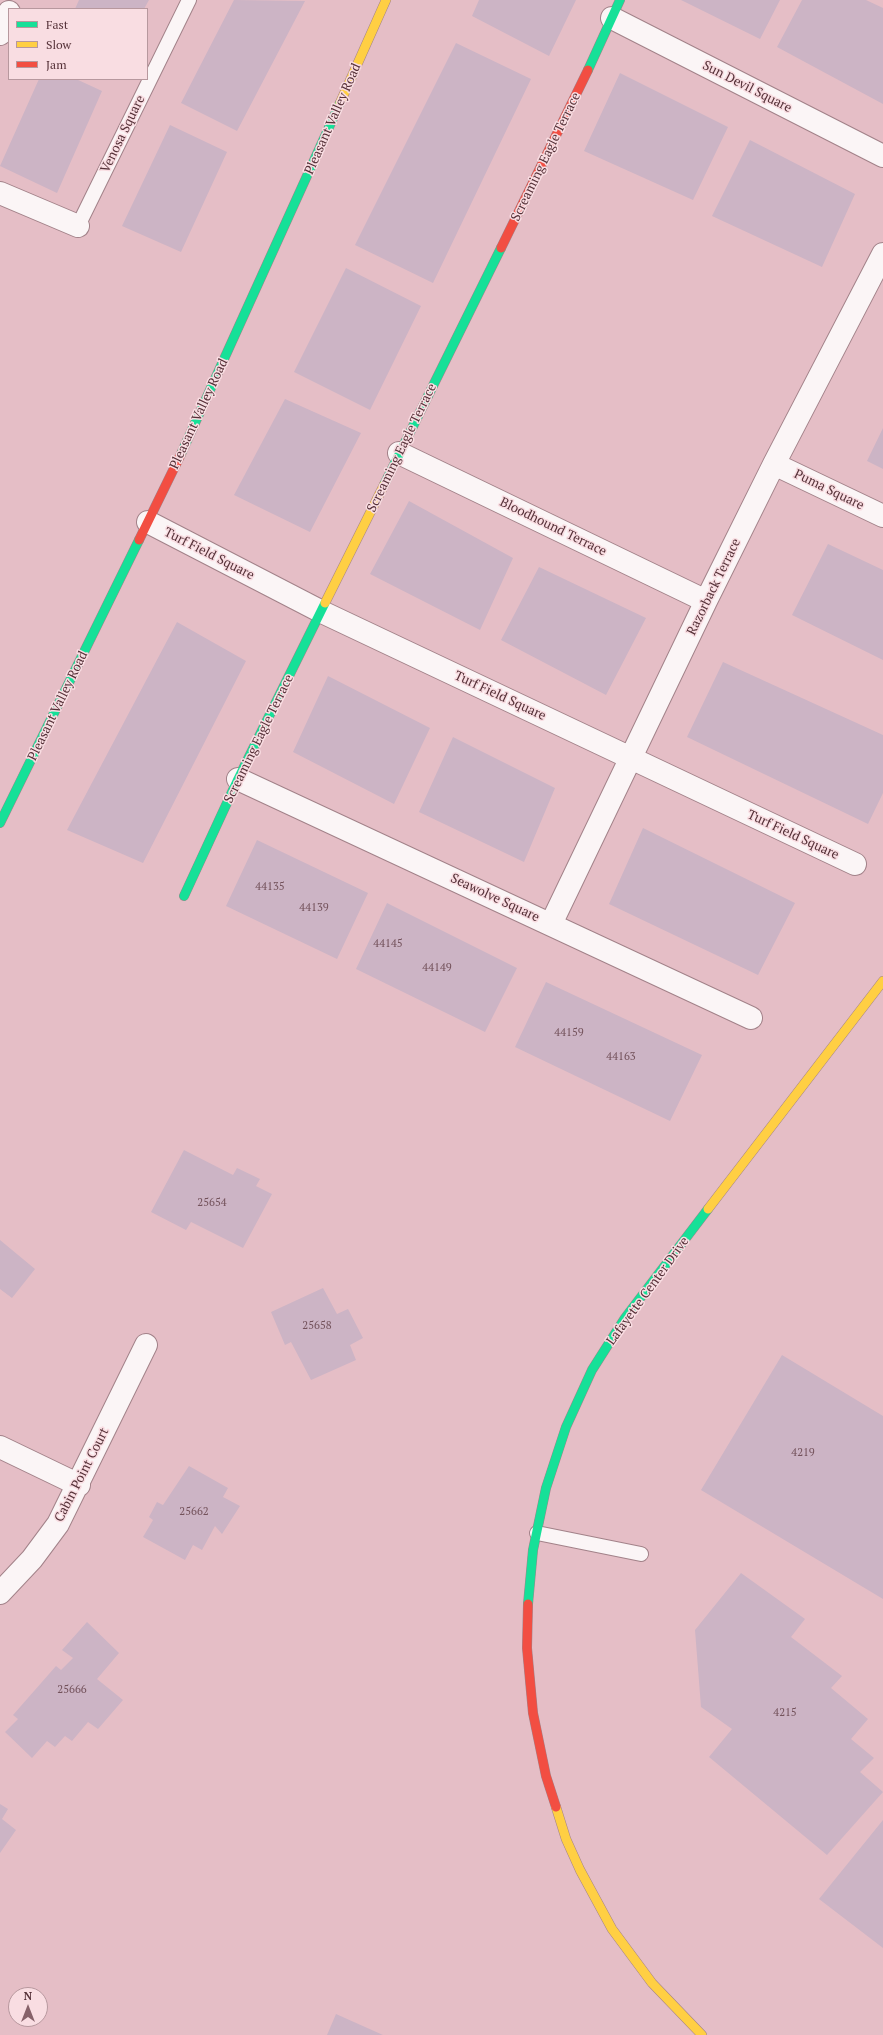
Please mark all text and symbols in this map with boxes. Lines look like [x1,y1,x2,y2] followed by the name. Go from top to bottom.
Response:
[8,8,148,80] legend
[46,17,68,32] text: Fast
[46,37,71,52] text: Slow
[46,57,67,72] text: Jam
[700,58,794,116] street label: Sun Devil Square
[301,61,365,177] street label: Pleasant Valley Road
[508,90,584,224] street label: Screaming Eagle Terrace
[98,93,148,175] street label: Venosa Square
[167,356,231,472] street label: Pleasant Valley Road
[364,381,440,515] street label: Screaming Eagle Terrace
[792,466,866,514] street label: Puma Square
[497,494,609,560] street label: Bloodhound Terrace
[161,525,257,583] street label: Turf Field Square
[684,536,744,638] street label: Razorback Terrace
[25,649,91,763] street label: Pleasant Valley Road
[452,668,548,724] street label: Turf Field Square
[221,672,297,806] street label: Screaming Eagle Terrace
[745,807,841,863] street label: Turf Field Square
[448,871,542,925] street label: Seawolve Square
[255,880,285,894] house number: 44135
[299,901,329,915] house number: 44139
[373,937,403,951] house number: 44145
[422,961,452,975] house number: 44149
[554,1026,584,1040] house number: 44159
[606,1050,636,1064] house number: 44163
[197,1196,227,1210] house number: 25654
[604,1234,692,1348] street label: Lafayette Center Drive
[302,1319,332,1333] house number: 25658
[52,1425,112,1525] street label: Cabin Point Court
[791,1446,815,1460] house number: 4219
[179,1505,209,1519] house number: 25662
[57,1683,87,1697] house number: 25666
[773,1706,797,1720] house number: 4215
[8,1987,48,2027] north arrow
[24,1989,32,2003] text: N

